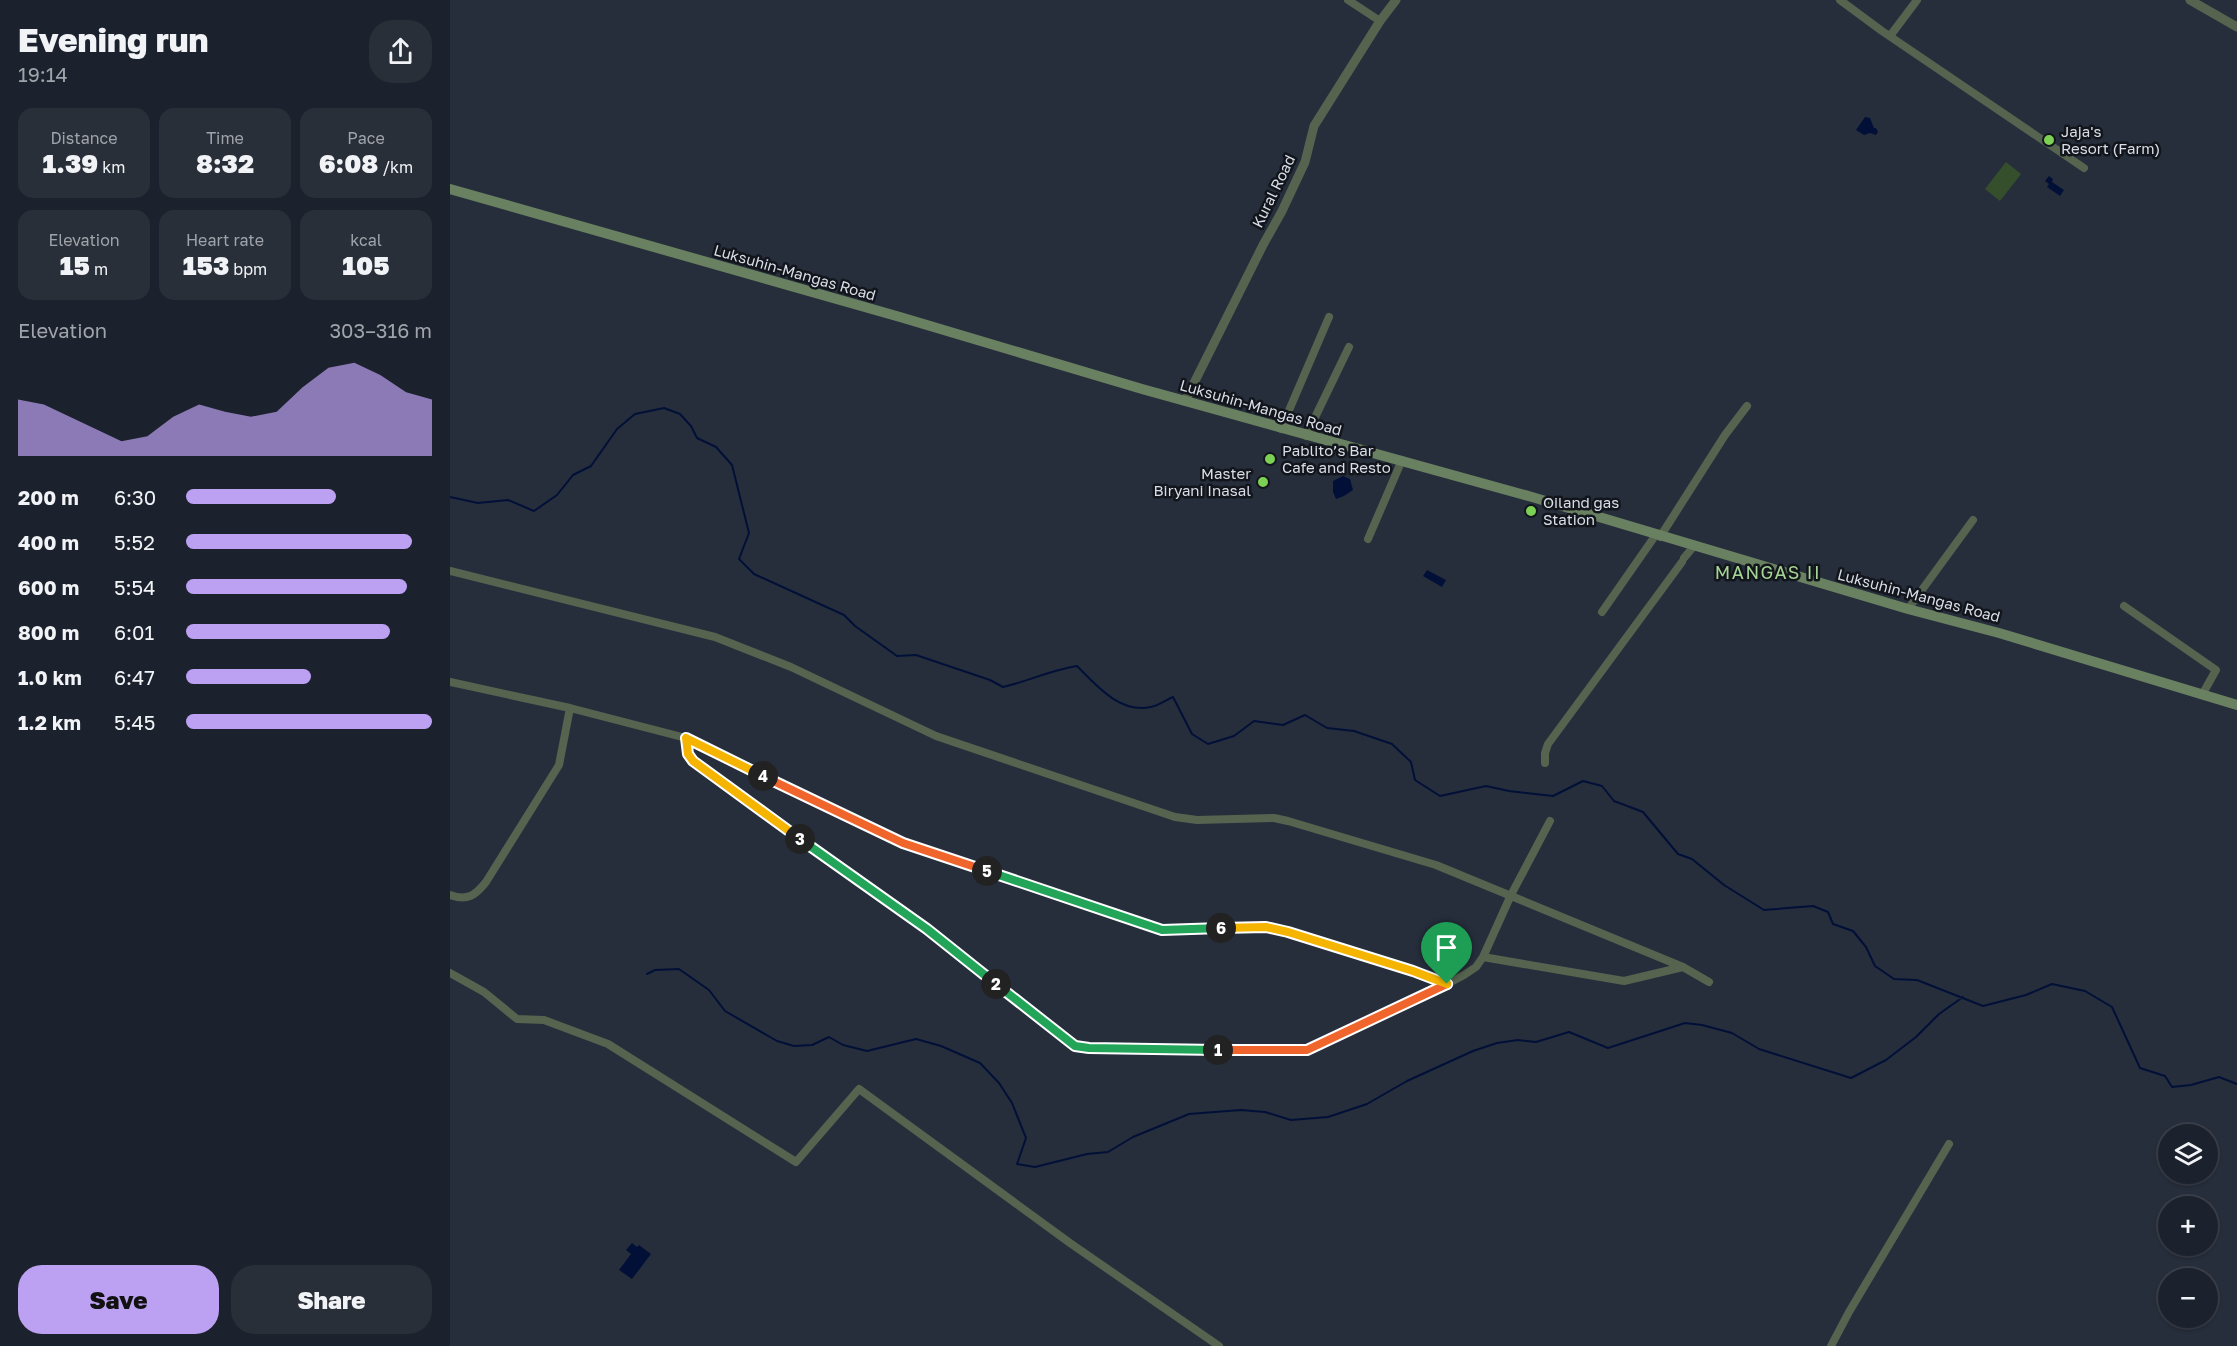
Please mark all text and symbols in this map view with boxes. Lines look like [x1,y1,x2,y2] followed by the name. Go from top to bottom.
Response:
[18,20,209,59] text: Evening run
[369,20,432,83] button: share
[18,62,68,86] text: 19:14
[2061,122,2160,157] place label: Jaja's Resort (Farm)
[50,128,118,148] text: Distance
[206,128,244,148] text: Time
[347,128,385,148] text: Pace
[2042,133,2056,147] marker: Jaja's Resort (Farm)
[43,148,98,179] text: 1.39
[196,148,254,179] text: 8:32
[319,148,378,179] text: 6:08
[1248,152,1298,230] street label: Kural Road
[98,157,125,177] text: km
[378,157,413,177] text: /km
[48,230,120,250] text: Elevation
[186,230,264,250] text: Heart rate
[350,230,382,250] text: kcal
[712,240,878,304] street label: Luksuhin-Mangas Road
[60,250,90,281] text: 15
[183,250,229,281] text: 153
[342,250,390,281] text: 105
[90,259,108,279] text: m
[229,259,267,279] text: bpm
[18,318,107,342] text: Elevation
[329,318,432,342] text: 303–316 m
[1178,375,1344,439] street label: Luksuhin-Mangas Road
[1282,441,1391,476] place label: Pablito’s Bar Cafe and Resto
[1263,452,1277,466] marker: Pablito’s Bar Cafe and Resto
[1154,464,1251,499] place label: Master Biryani Inasal
[1256,475,1270,489] marker: Master Biryani Inasal
[18,485,79,509] text: 200 m
[114,485,156,509] text: 6:30
[1543,493,1619,528] place label: Oiland gas Station
[1524,504,1538,518] marker: Oiland gas Station
[18,530,79,554] text: 400 m
[114,530,155,554] text: 5:52
[1715,561,1821,583] district label: MANGAS II
[1836,565,2002,625] street label: Luksuhin-Mangas Road
[18,575,79,599] text: 600 m
[114,575,155,599] text: 5:54
[18,620,79,644] text: 800 m
[114,620,154,644] text: 6:01
[18,665,82,689] text: 1.0 km
[114,665,155,689] text: 6:47
[18,710,81,734] text: 1.2 km
[114,710,155,734] text: 5:45
[748,761,778,791] pin: 4
[758,766,768,786] text: 4
[785,824,815,854] pin: 3
[795,829,805,849] text: 3
[972,856,1002,886] pin: 5
[982,861,992,881] text: 5
[1206,913,1236,943] pin: 6
[1216,918,1226,938] text: 6
[1421,922,1472,984] pin
[1430,931,1463,964] icon: arrive
[981,969,1011,999] pin: 2
[991,974,1001,994] text: 2
[1203,1035,1233,1065] pin: 1
[1214,1040,1222,1060] text: 1
[2158,1124,2218,1328] map controls
[2158,1124,2218,1184] button: layers
[2158,1196,2218,1256] button: +
[18,1265,219,1334] button: Save
[231,1265,432,1334] button: Share
[2158,1268,2218,1328] button: −

